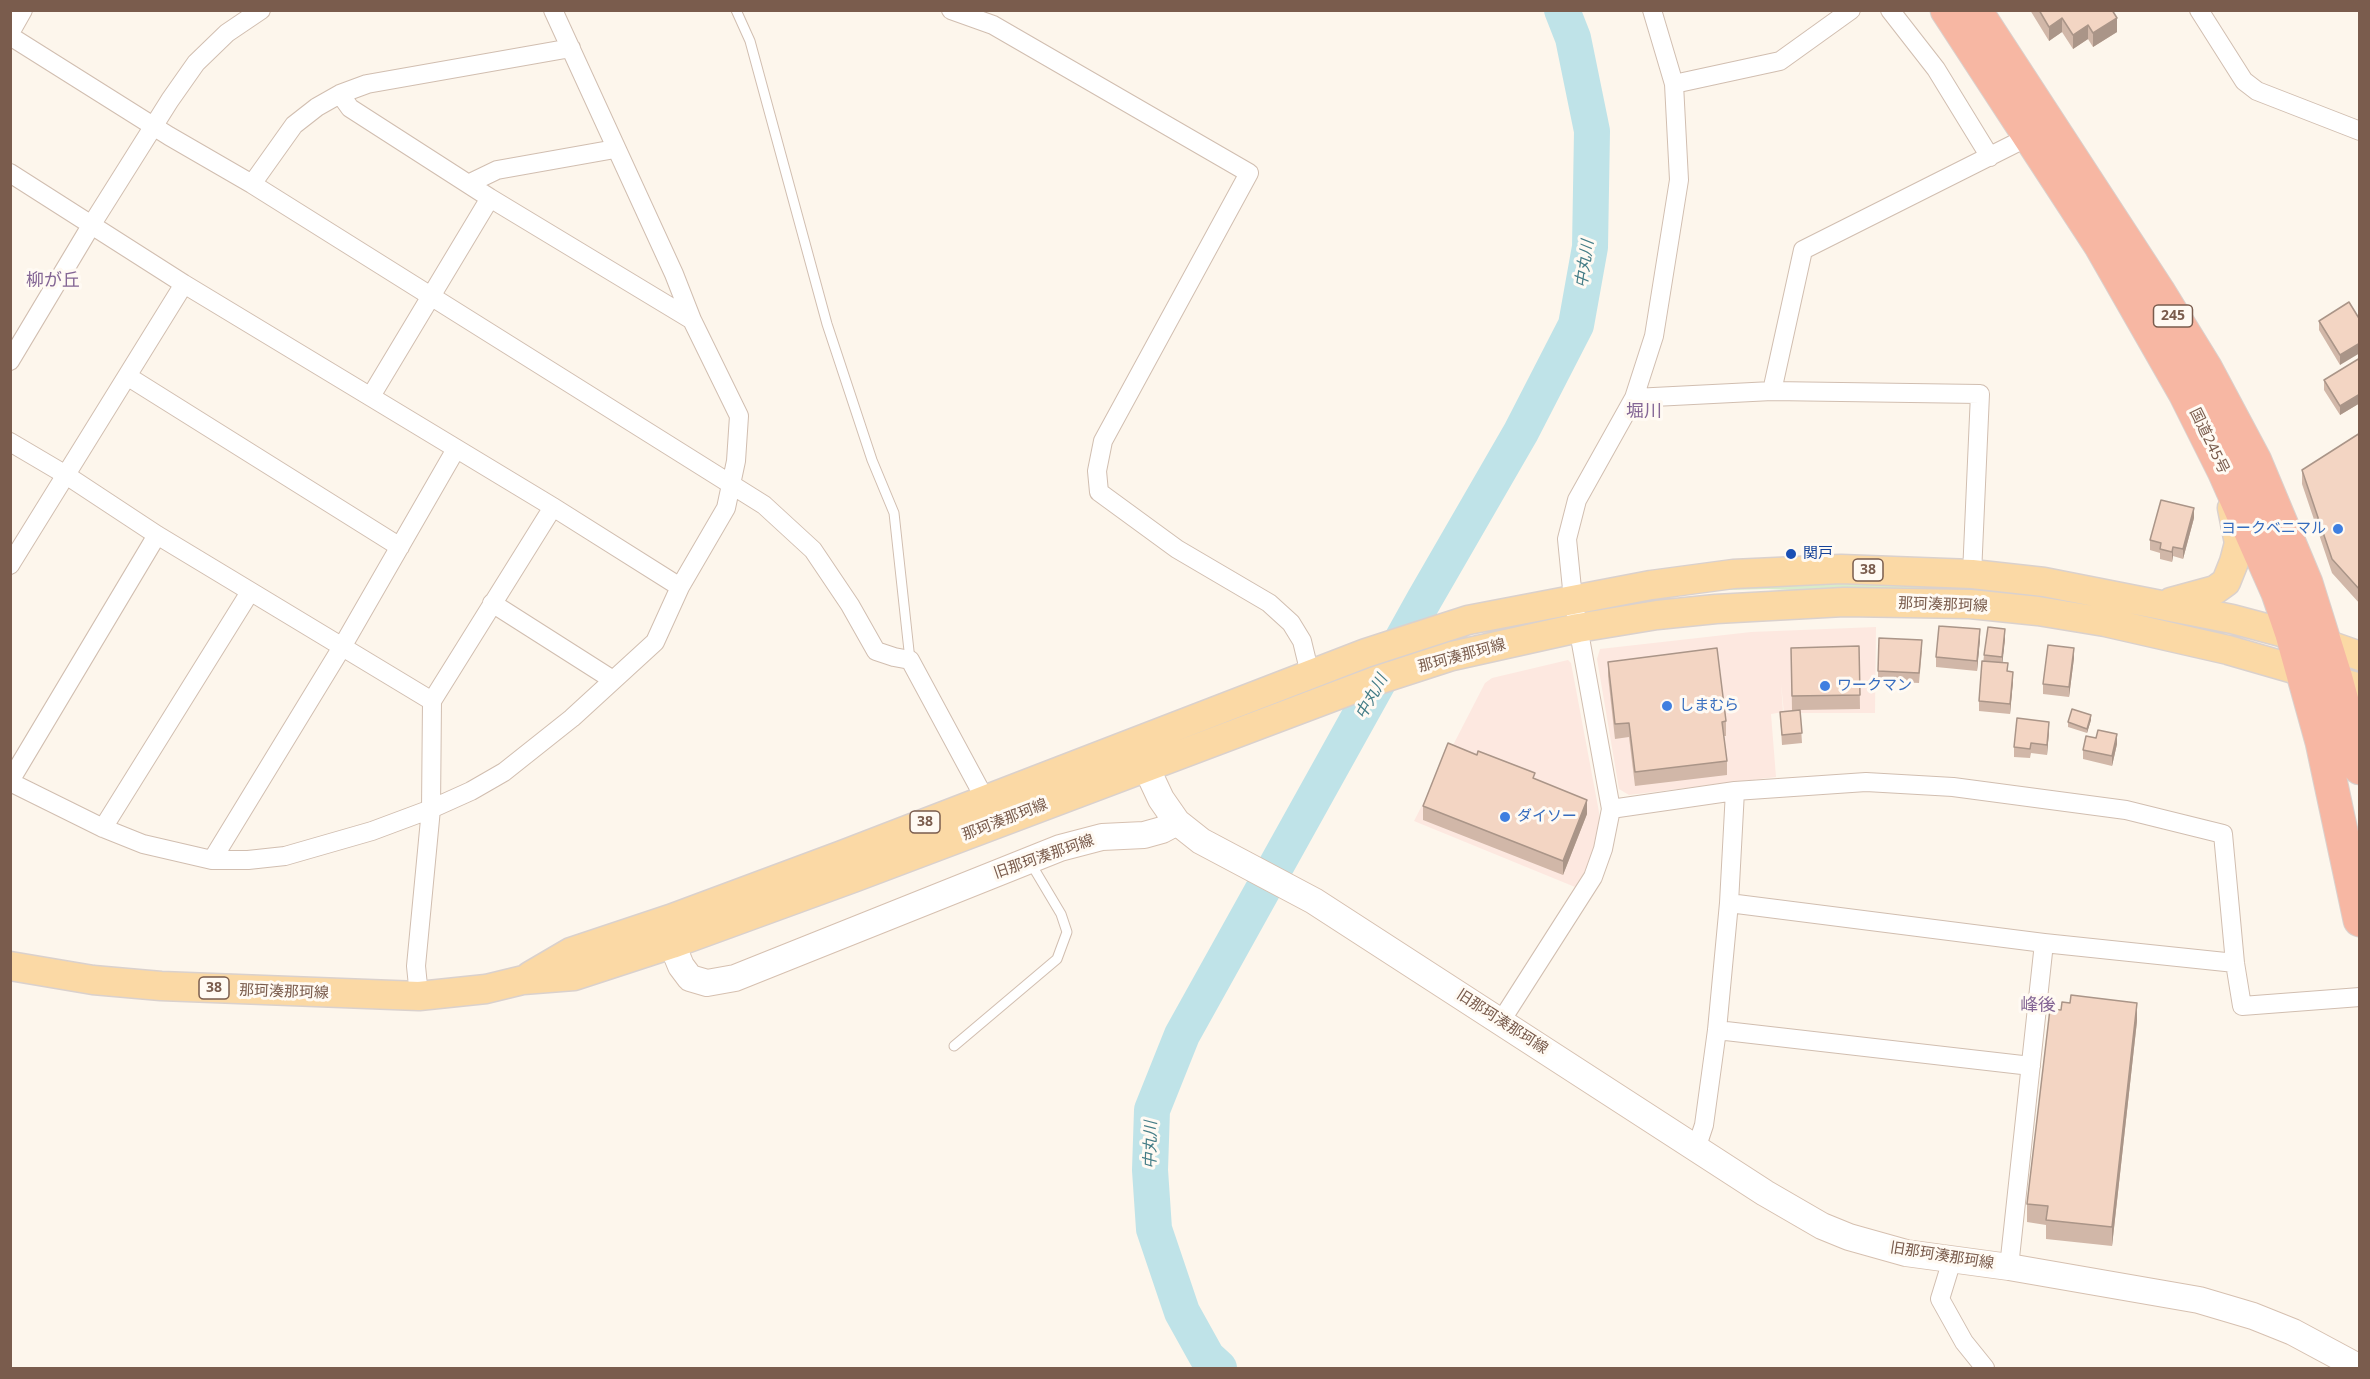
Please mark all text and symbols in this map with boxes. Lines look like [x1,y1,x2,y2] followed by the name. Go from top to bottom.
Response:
[1572,239,1598,289] water label: 中丸川
[26,270,80,292] district label: 柳が丘
[2154,305,2192,327] road number: 245
[1626,401,1662,423] district label: 堀川
[2185,405,2233,477] street label: 国道245号
[2221,520,2326,538] place label: ヨークベニマル
[2331,522,2345,536] marker: ヨークベニマル
[1803,545,1833,563] place label: 関戸
[1784,547,1798,561] marker: 関戸
[1853,559,1883,581] road number: 38
[1898,594,1988,616] street label: 那珂湊那珂線
[1416,636,1508,676] street label: 那珂湊那珂線
[1352,671,1392,723] water label: 中丸川
[1837,677,1912,695] place label: ワークマン
[1818,679,1832,693] marker: ワークマン
[1679,697,1739,715] place label: しまむら
[1660,699,1674,713] marker: しまむら
[960,795,1050,845] street label: 那珂湊那珂線
[1517,808,1577,826] place label: ダイソー
[1498,810,1512,824] marker: ダイソー
[910,811,940,833] road number: 38
[991,831,1097,883] street label: 旧那珂湊那珂線
[199,977,229,999] road number: 38
[239,981,329,1003] street label: 那珂湊那珂線
[1453,986,1551,1058] street label: 旧那珂湊那珂線
[2020,995,2056,1017] district label: 峰後
[1141,1121,1161,1169] water label: 中丸川
[1889,1239,1995,1273] street label: 旧那珂湊那珂線

